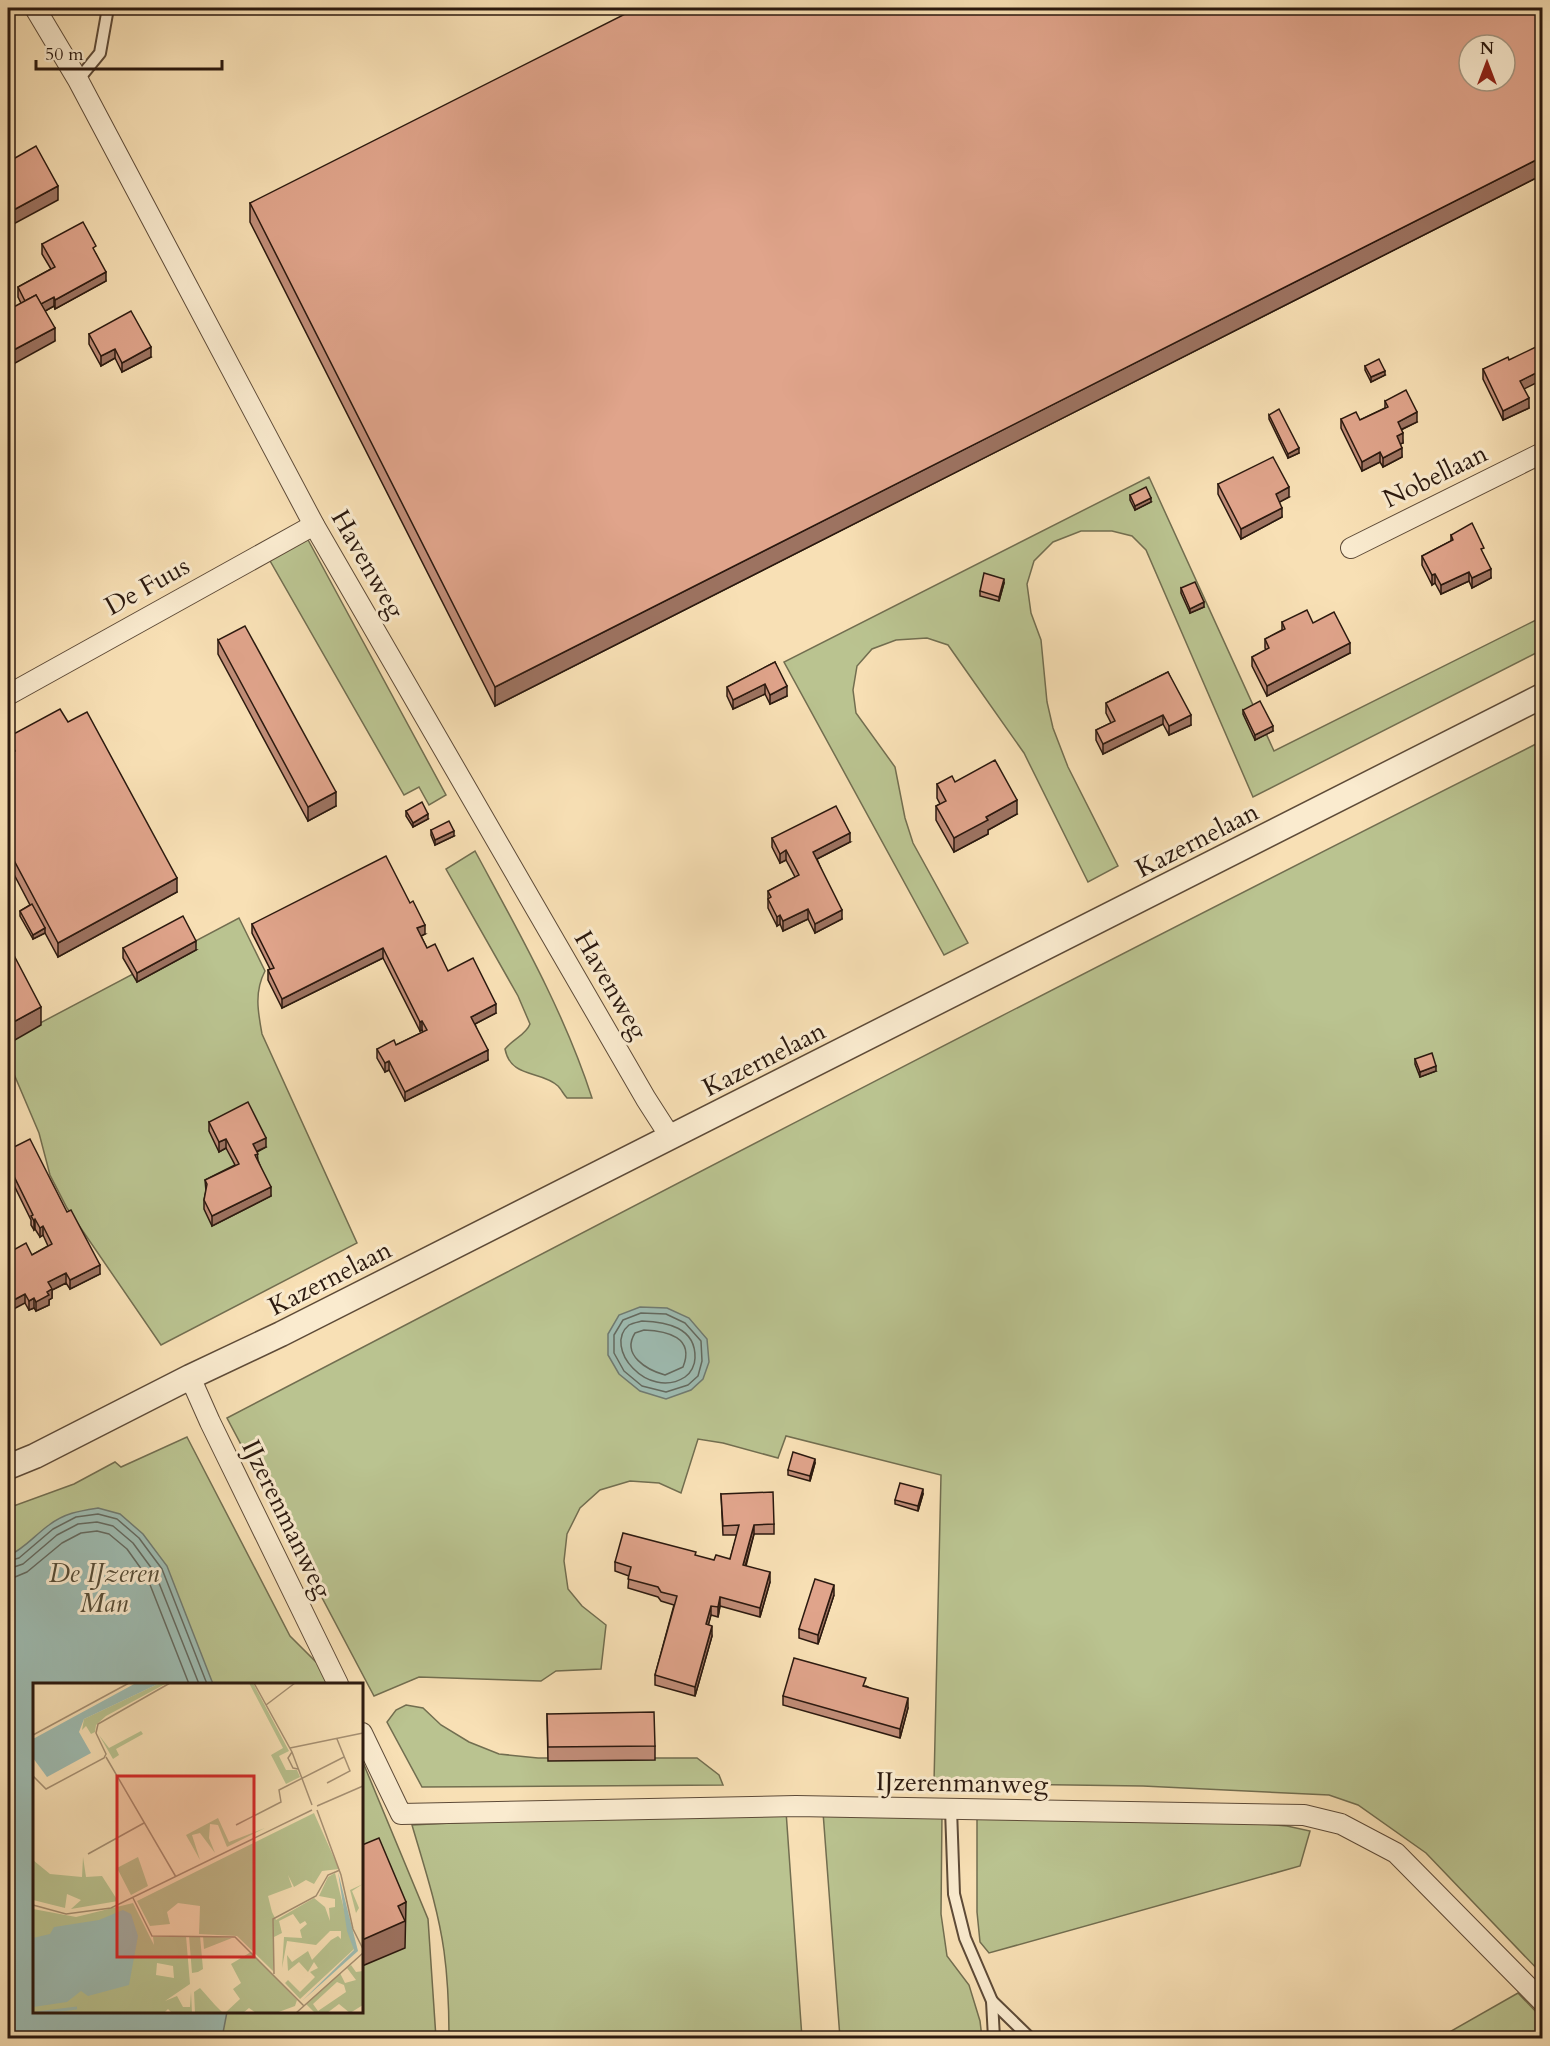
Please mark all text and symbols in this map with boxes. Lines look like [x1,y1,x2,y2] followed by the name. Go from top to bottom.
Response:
[36,33,222,71] scale bar
[1457,33,1517,93] north arrow
[1480,38,1494,60] text: N
[45,42,84,67] text: 50 m
[1377,436,1493,516] street label: Nobellaan
[323,503,413,625] street label: Havenweg
[98,548,196,624] street label: De Fuus
[1129,794,1265,886] street label: Kazernelaan
[566,924,656,1046] street label: Havenweg
[696,1013,832,1105] street label: Kazernelaan
[262,1232,398,1324] street label: Kazernelaan
[233,1434,341,1605] street label: IJzerenmanweg
[49,1556,159,1621] park label: De IJzeren Man
[33,1683,363,2013] inset map
[876,1764,1049,1802] street label: IJzerenmanweg

